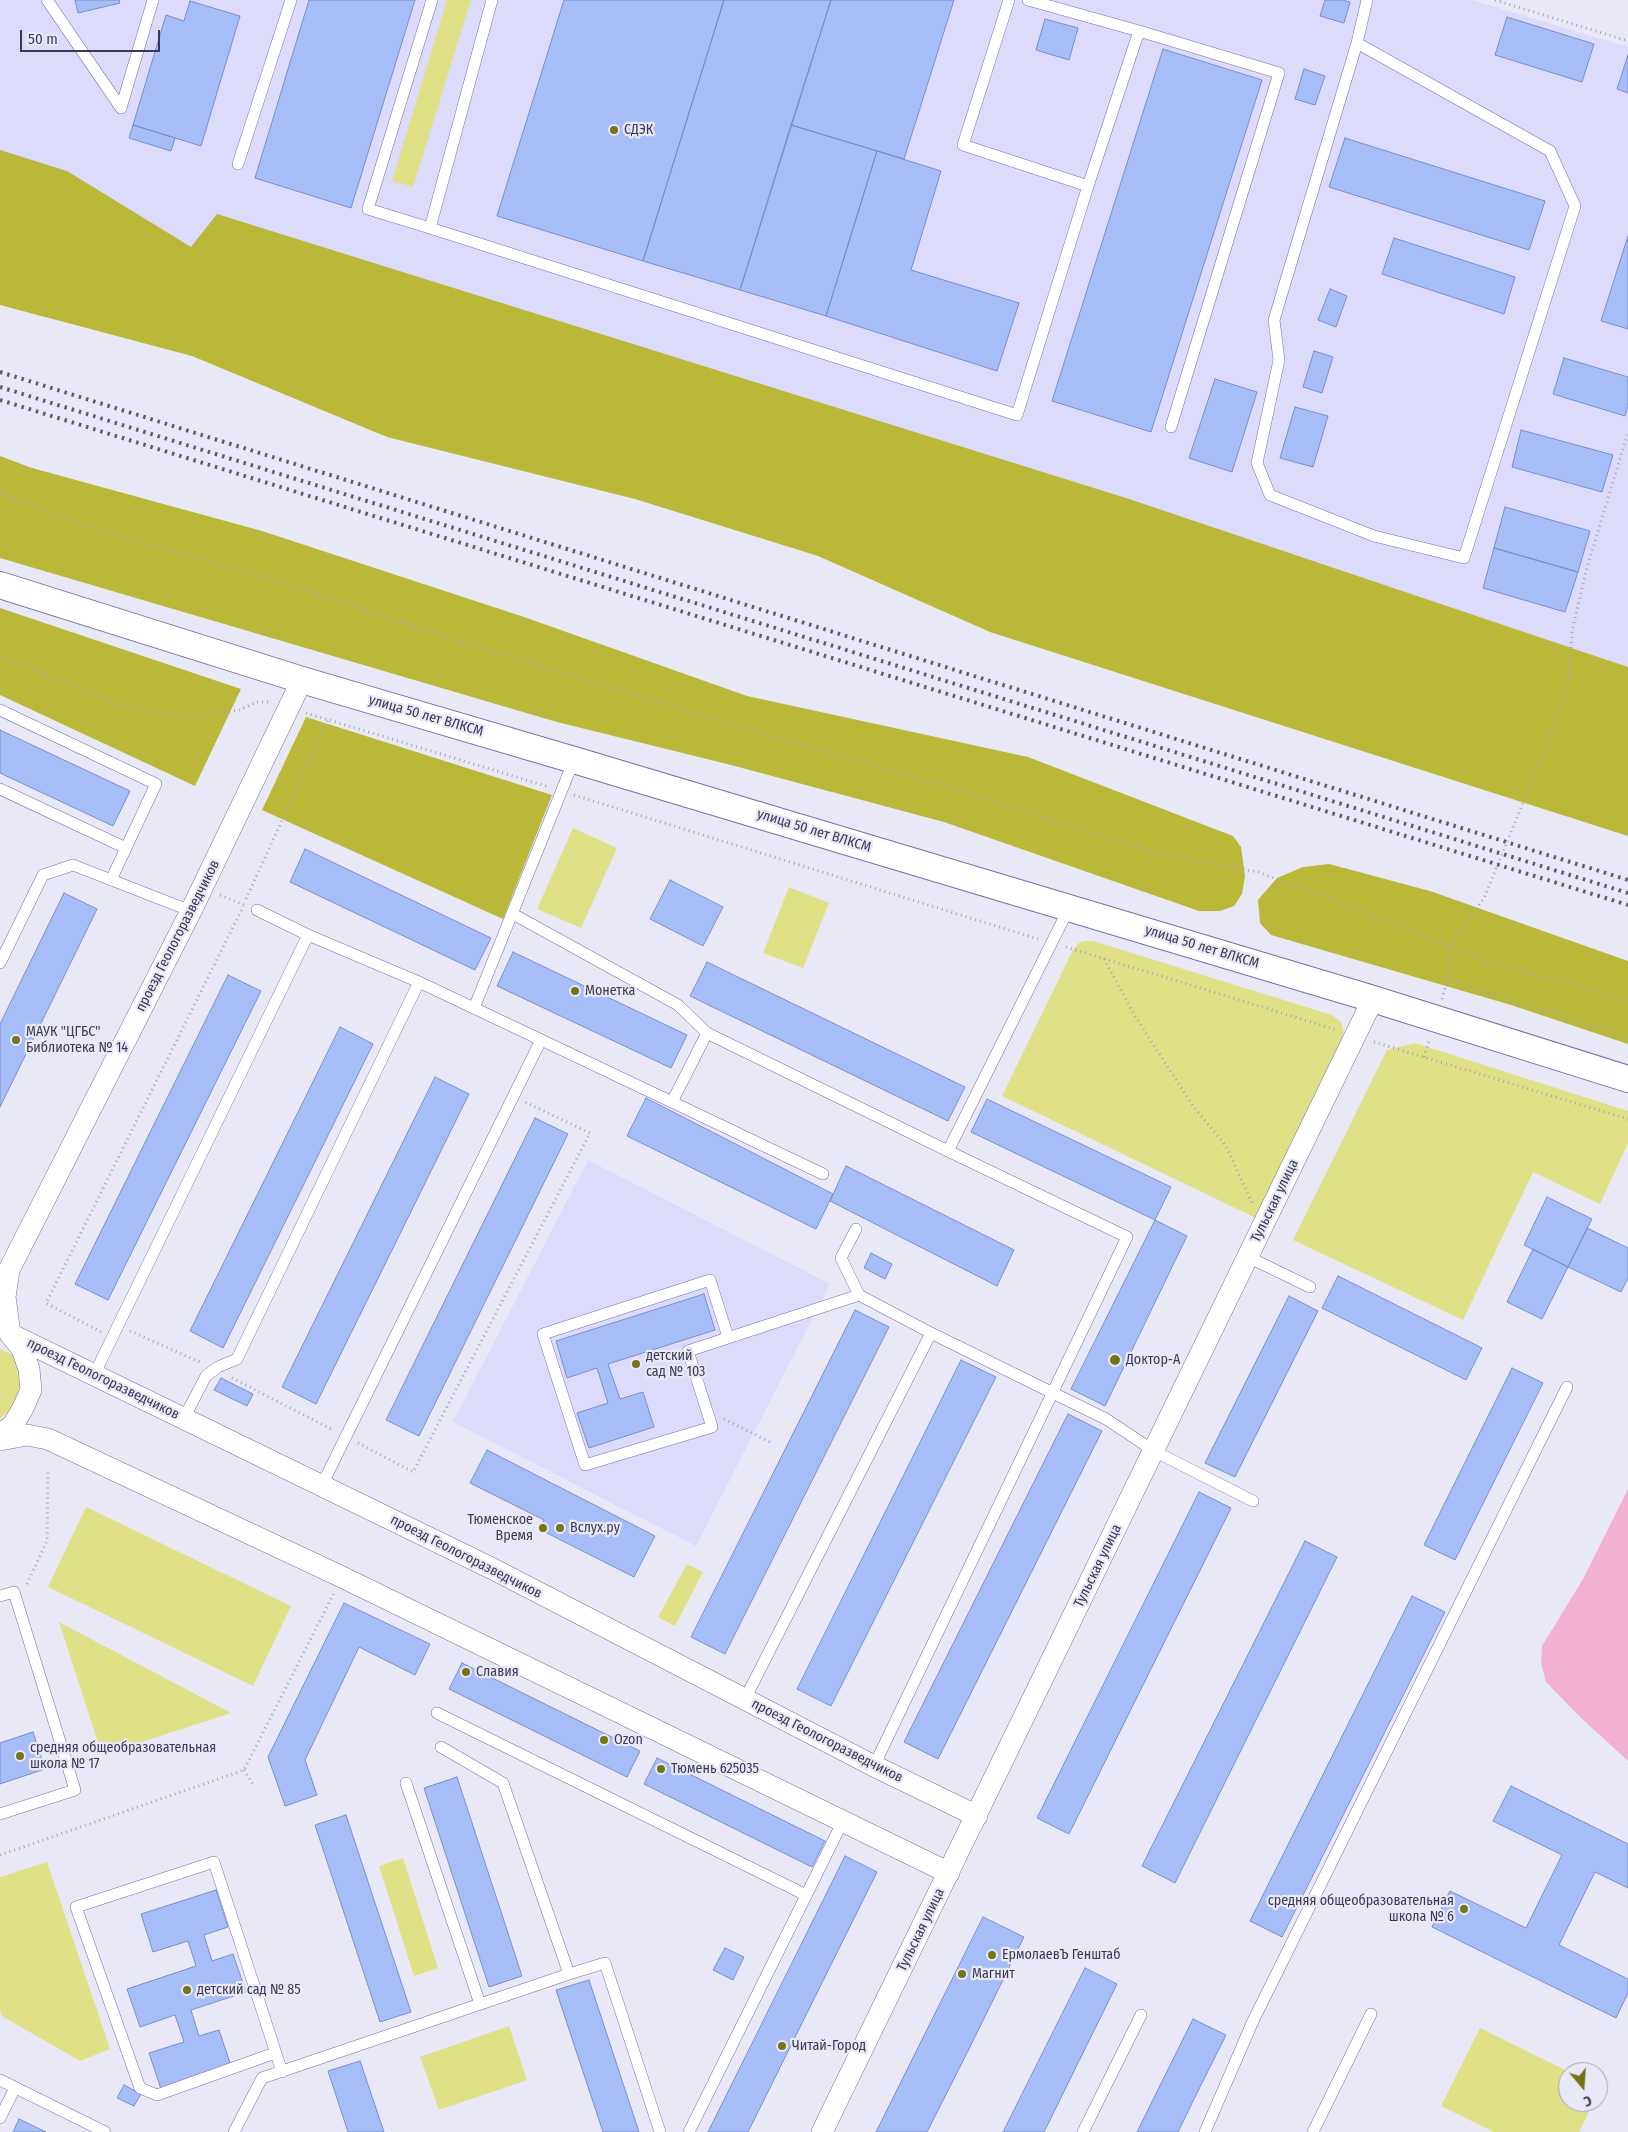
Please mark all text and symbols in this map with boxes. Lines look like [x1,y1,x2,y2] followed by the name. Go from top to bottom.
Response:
[22,20,162,52] scale bar
[28,30,58,48] text: 50 m
[624,122,653,138] place label: СДЭК
[608,124,620,136] marker: СДЭК
[367,692,485,740] street label: улица 50 лет ВЛКСМ
[755,806,873,856] street label: улица 50 лет ВЛКСМ
[132,857,224,1015] street label: проезд Геологоразведчиков
[1143,922,1261,972] street label: улица 50 лет ВЛКСМ
[585,983,635,999] place label: Монетка
[569,985,581,997] marker: Монетка
[26,1024,128,1056] place label: МАУК "ЦГБС" Библиотека № 14
[10,1034,22,1046] marker: МАУК "ЦГБС" Библиотека № 14
[1248,1157,1302,1245] street label: Тульская улица
[24,1335,182,1423] street label: проезд Геологоразведчиков
[646,1348,705,1380] place label: детский сад № 103
[1126,1352,1180,1368] place label: Доктор-А
[1108,1353,1122,1367] marker: Доктор-А
[630,1358,642,1370] marker: детский сад № 103
[387,1511,545,1603] street label: проезд Геологоразведчиков
[467,1512,533,1544] place label: Тюменское Время
[570,1520,620,1536] place label: Вслух.ру
[537,1522,549,1534] marker: Тюменское Время
[554,1522,566,1534] marker: Вслух.ру
[1071,1522,1125,1610] street label: Тульская улица
[476,1664,519,1680] place label: Славия
[460,1666,472,1678] marker: Славия
[748,1695,906,1787] street label: проезд Геологоразведчиков
[614,1732,643,1748] place label: Ozon
[598,1734,610,1746] marker: Ozon
[30,1740,216,1772] place label: средняя общеобразовательная школа № 17
[14,1750,26,1762] marker: средняя общеобразовательная школа № 17
[671,1761,759,1777] place label: Тюмень 625035
[655,1763,667,1775] marker: Тюмень 625035
[894,1886,948,1974] street label: Тульская улица
[1268,1893,1454,1925] place label: средняя общеобразовательная школа № 6
[1458,1903,1470,1915] marker: средняя общеобразовательная школа № 6
[1002,1947,1120,1963] place label: ЕрмолаевЪ Генштаб
[986,1949,998,1961] marker: ЕрмолаевЪ Генштаб
[972,1966,1015,1982] place label: Магнит
[956,1968,968,1980] marker: Магнит
[197,1982,301,1998] place label: детский сад № 85
[181,1984,193,1996] marker: детский сад № 85
[792,2038,866,2054] place label: Читай-Город
[776,2040,788,2052] marker: Читай-Город
[1558,2062,1608,2112] north arrow
[1581,2092,1594,2110] text: С

